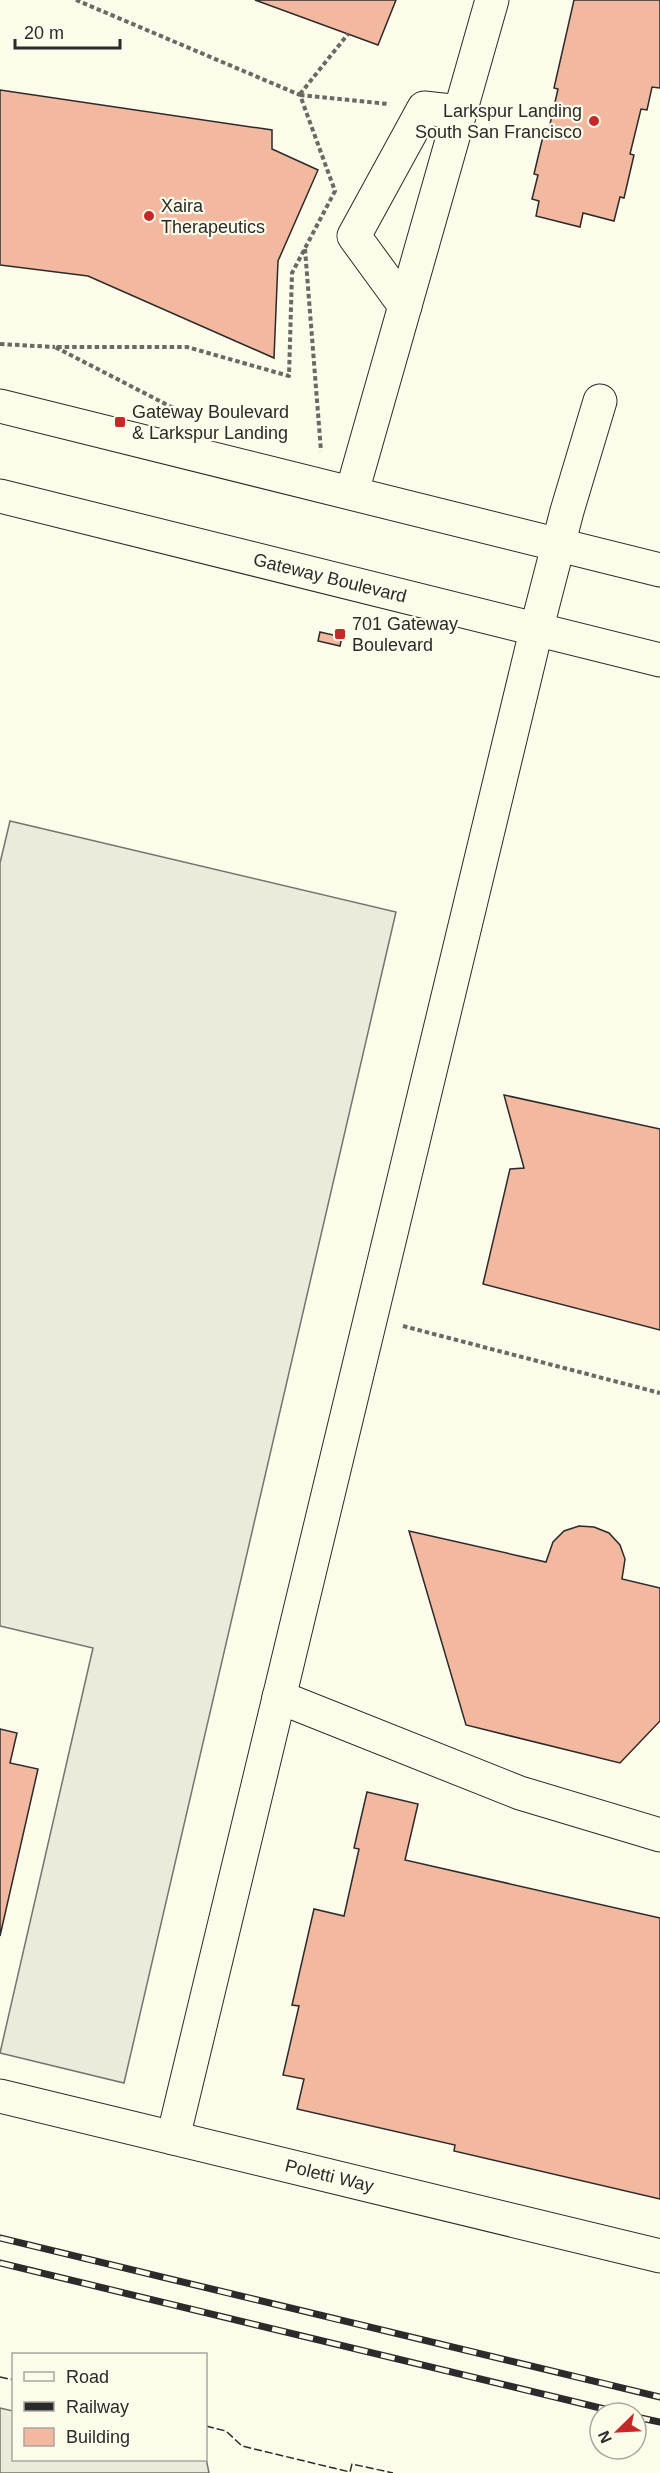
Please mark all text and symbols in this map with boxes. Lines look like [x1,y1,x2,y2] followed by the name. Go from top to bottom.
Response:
[15,12,120,50] scale bar
[24,23,64,43] text: 20 m
[415,101,582,142] place label: Larkspur Landing South San Francisco
[587,114,601,128] marker: Larkspur Landing South San Francisco
[161,196,265,237] place label: Xaira Therapeutics
[142,209,156,223] marker: Xaira Therapeutics
[132,402,289,443] place label: Gateway Boulevard & Larkspur Landing
[113,415,127,429] marker: Gateway Boulevard & Larkspur Landing
[251,549,409,607] street label: Gateway Boulevard
[352,614,458,655] place label: 701 Gateway Boulevard
[333,627,347,641] marker: 701 Gateway Boulevard
[283,2155,376,2196] street label: Poletti Way
[12,2353,207,2461] legend
[66,2367,109,2387] text: Road
[66,2397,129,2417] text: Railway
[588,2401,648,2461] north arrow
[66,2427,130,2447] text: Building
[595,2428,615,2446] text: N

